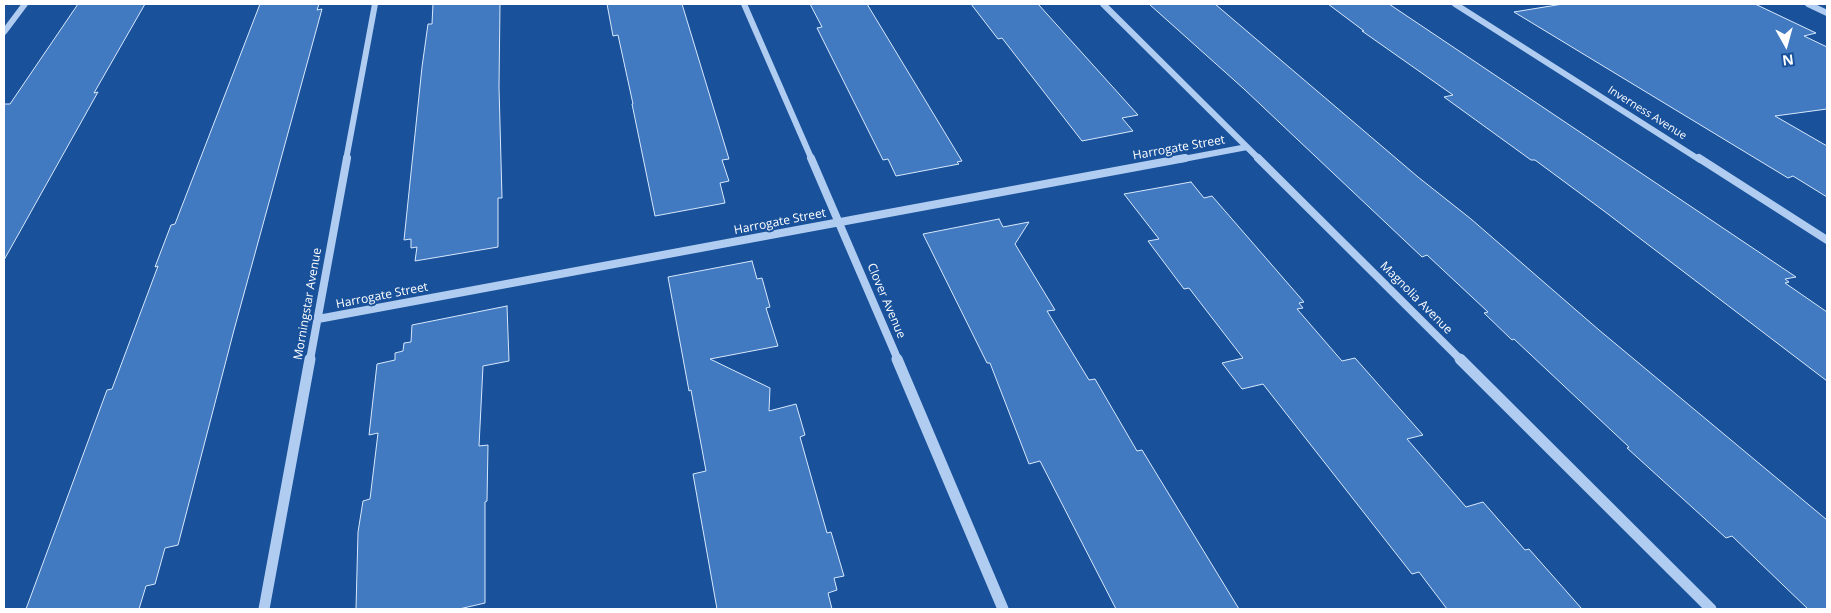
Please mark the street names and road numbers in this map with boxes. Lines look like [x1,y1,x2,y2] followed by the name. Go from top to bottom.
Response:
[1605,83,1689,143] street label: Inverness Avenue
[1132,133,1226,163] street label: Harrogate Street
[733,206,827,238] street label: Harrogate Street
[291,247,325,361] street label: Morningstar Avenue
[1377,259,1455,337] street label: Magnolia Avenue
[864,261,908,341] street label: Clover Avenue
[335,280,429,312] street label: Harrogate Street

